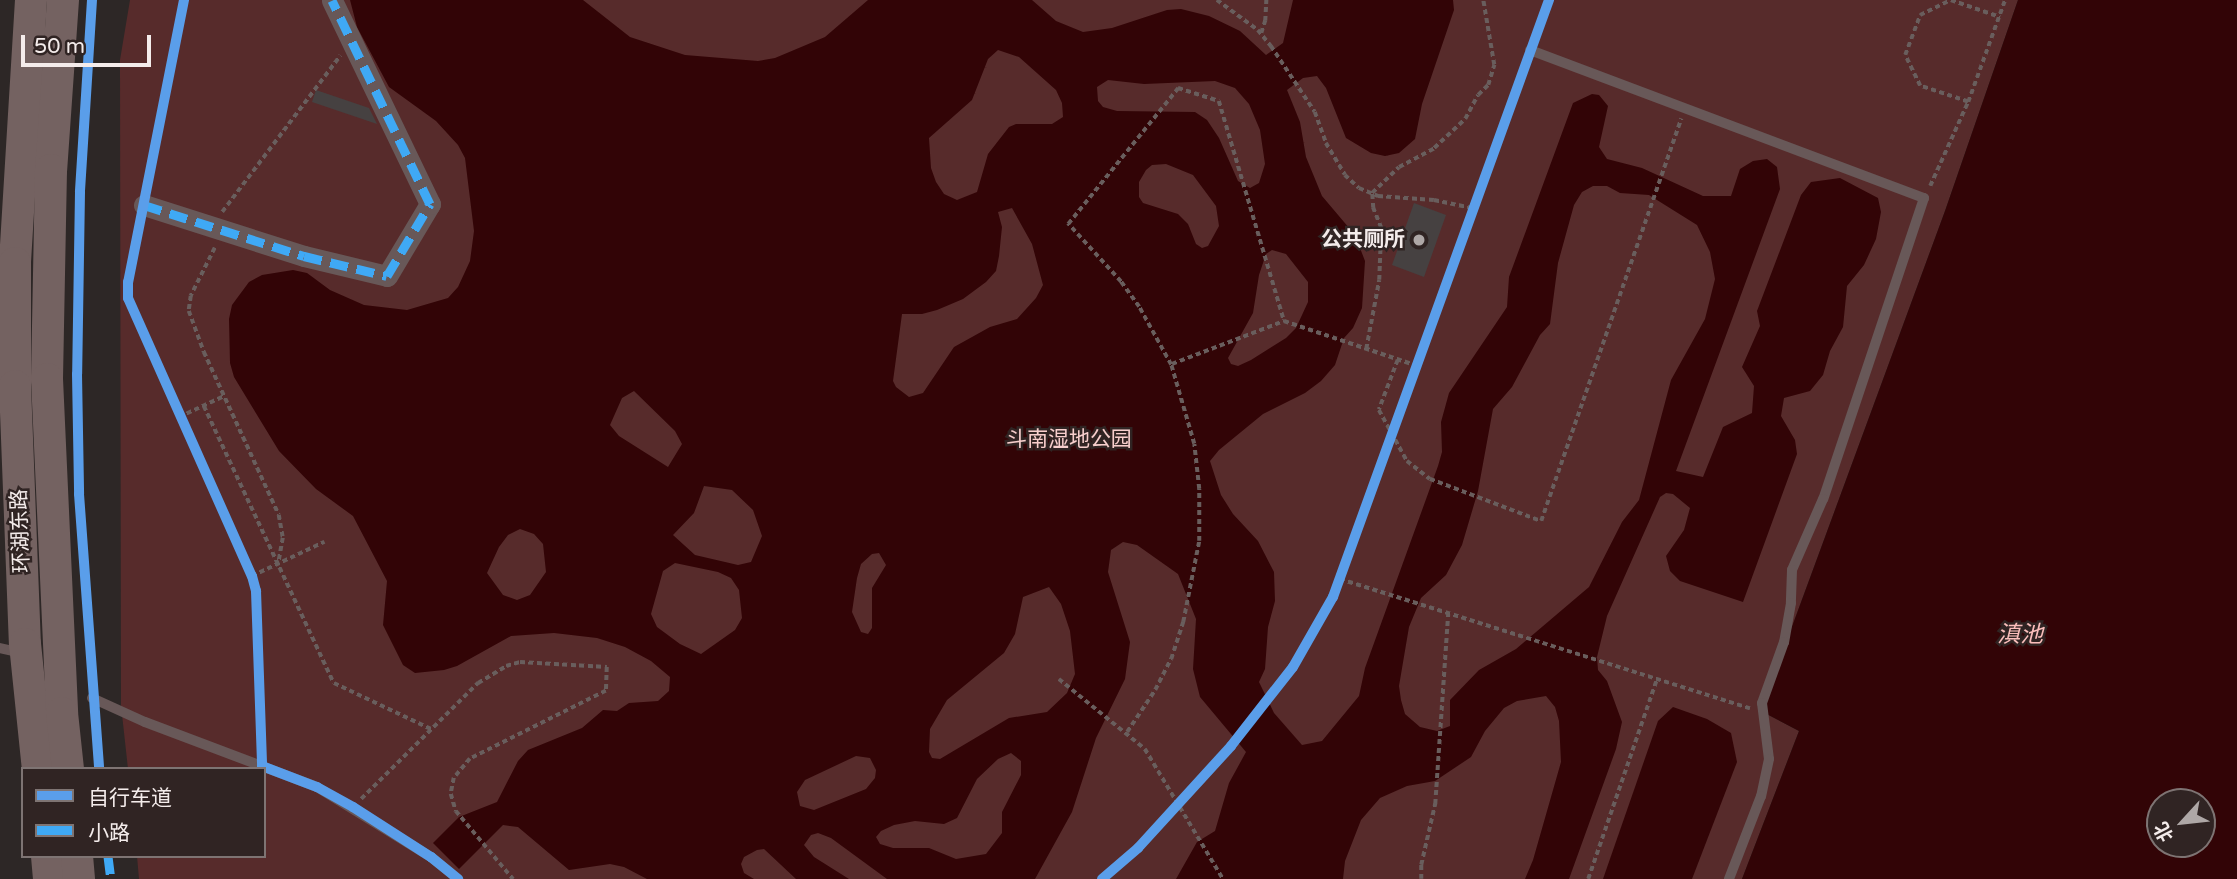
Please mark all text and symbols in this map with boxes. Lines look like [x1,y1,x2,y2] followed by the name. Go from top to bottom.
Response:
[24,21,154,65] scale bar
[34,34,85,59] text: 50 m
[1321,227,1405,253] place label: 公共厕所
[1411,232,1427,248] marker: 公共厕所
[1006,427,1132,453] park label: 斗南湿地公园
[7,489,35,573] street label: 环湖东路
[1997,621,2043,649] water label: 滇池
[21,767,266,858] legend
[88,786,172,811] text: 自行车道
[2146,788,2216,858] north arrow
[2150,818,2178,845] text: 北
[88,821,130,846] text: 小路

